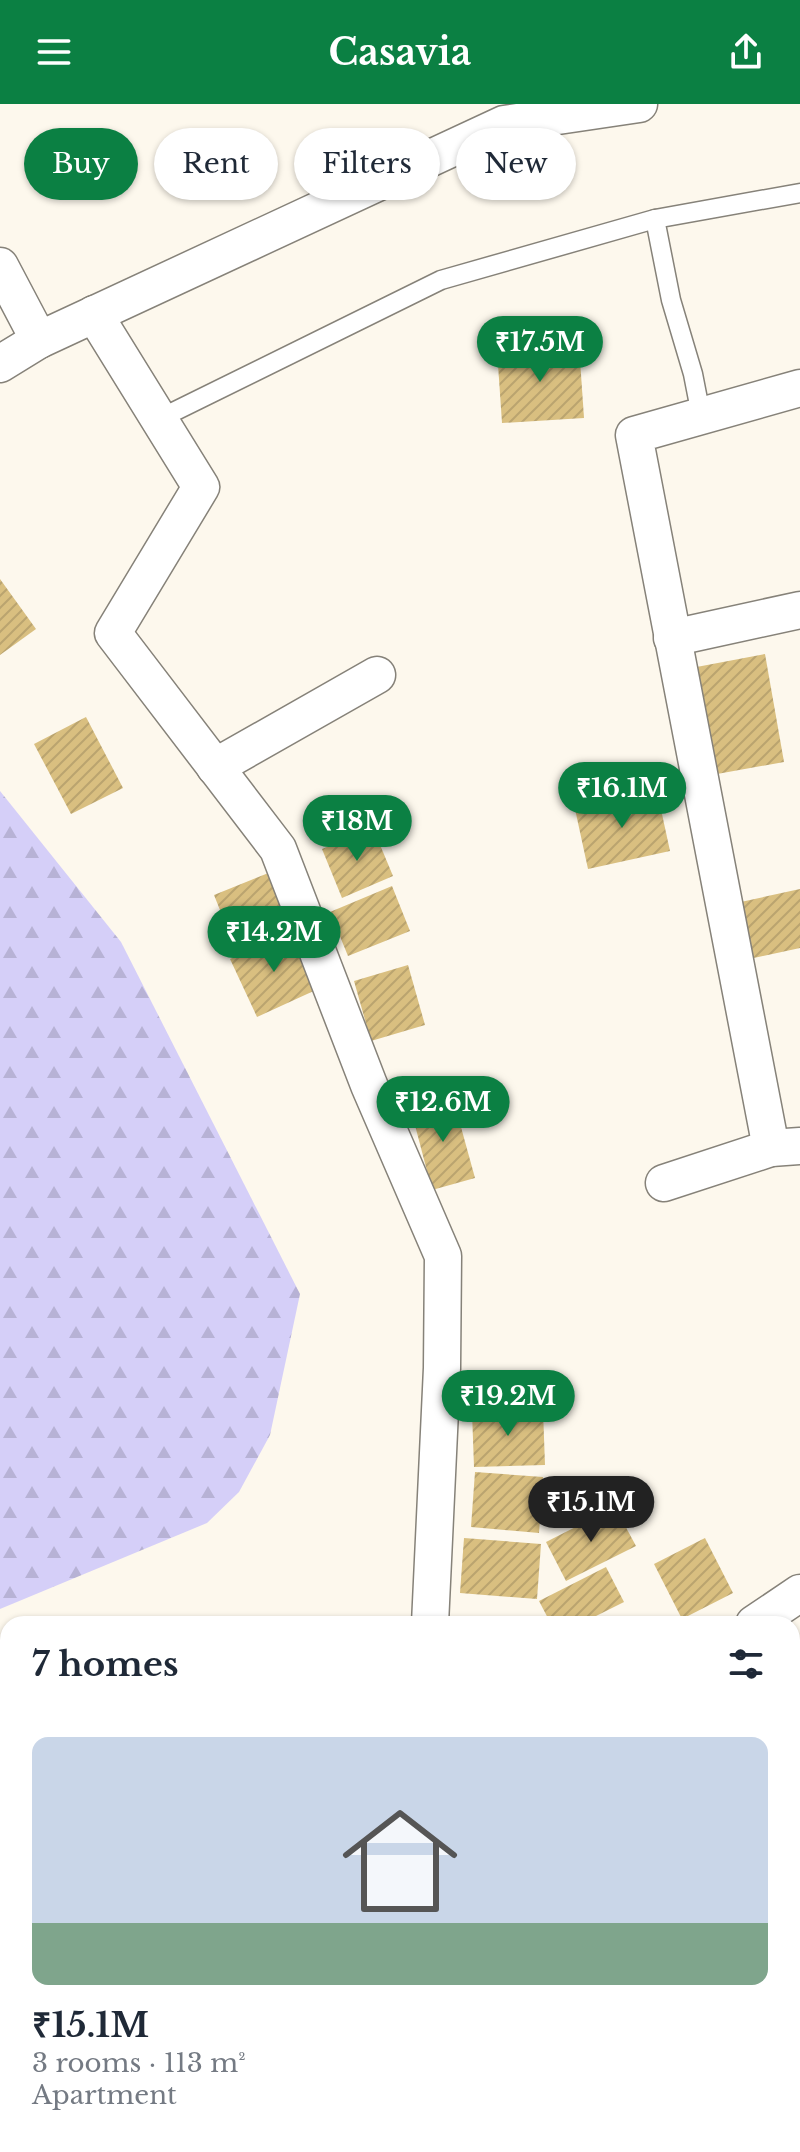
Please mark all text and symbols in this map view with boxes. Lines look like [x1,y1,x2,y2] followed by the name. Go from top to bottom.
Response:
[32,30,76,74] icon: menu
[329,30,472,75] text: Casavia
[724,30,768,74] icon: share
[24,128,138,200] chip: Buy
[154,128,278,200] chip: Rent
[294,128,440,200] chip: Filters
[456,128,576,200] chip: New
[475,316,605,384] pin: ₹17.5M
[495,326,585,358] text: ₹17.5M
[557,762,687,830] pin: ₹16.1M
[576,772,668,804] text: ₹16.1M
[310,795,404,863] pin: ₹18M
[321,805,393,837] text: ₹18M
[209,906,339,974] pin: ₹14.2M
[226,916,322,948] text: ₹14.2M
[378,1076,508,1144] pin: ₹12.6M
[395,1086,491,1118] text: ₹12.6M
[443,1370,573,1438] pin: ₹19.2M
[460,1380,556,1412] text: ₹19.2M
[526,1476,656,1544] pin: ₹15.1M
[546,1486,636,1518] text: ₹15.1M
[724,1642,768,1686] icon: filters
[32,1643,179,1685] text: 7 homes
[328,1789,472,1933] icon: home
[32,2004,149,2046] text: ₹15.1M
[32,2047,246,2079] text: 3 rooms · 113 m²
[32,2079,177,2111] text: Apartment

